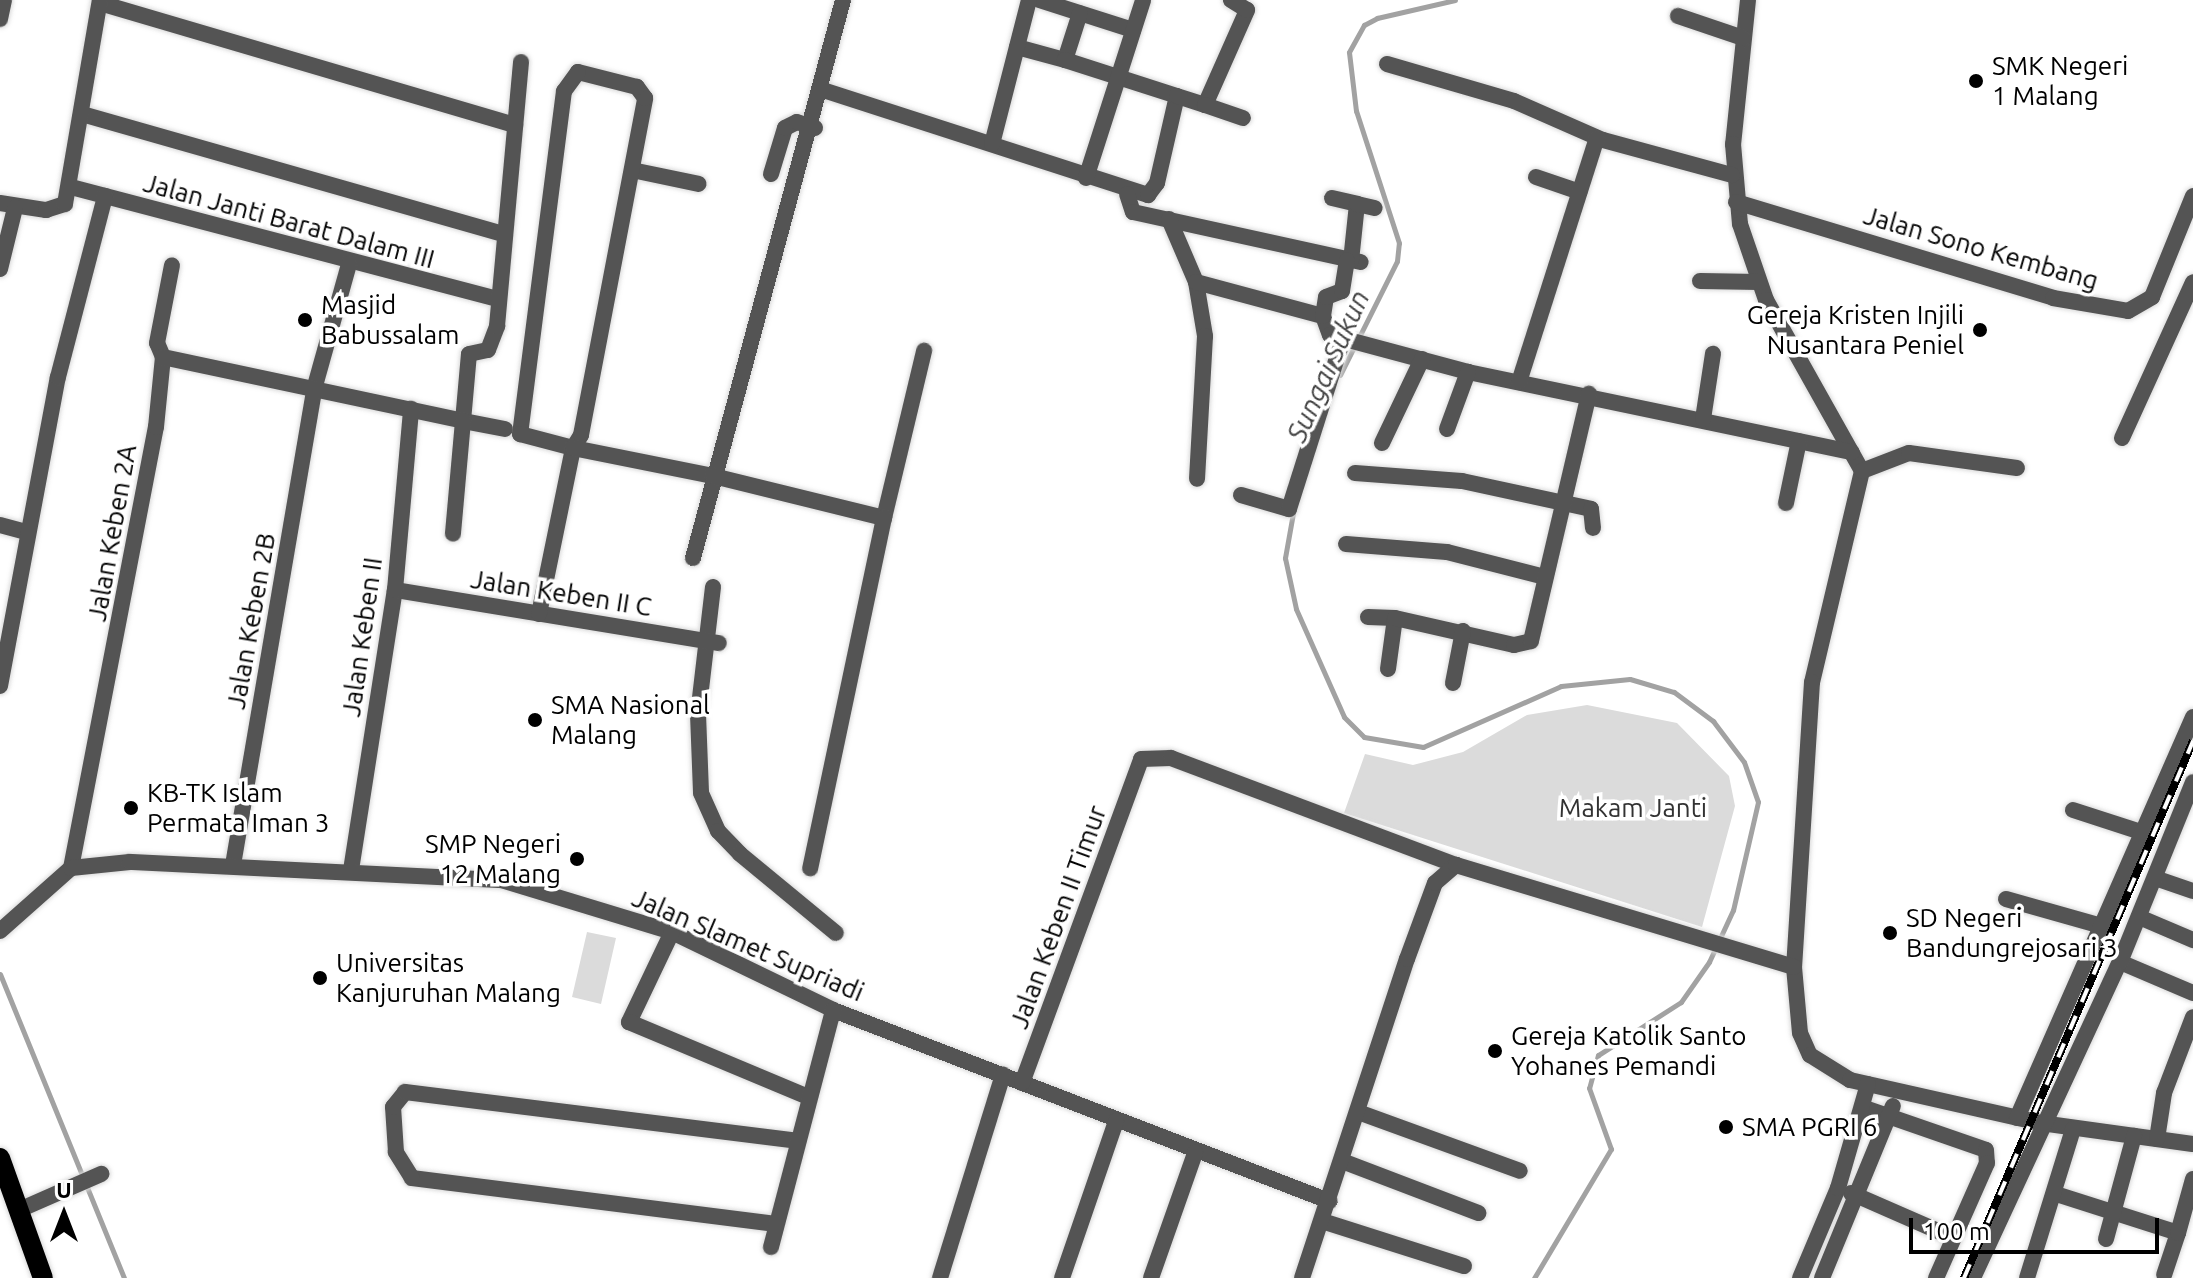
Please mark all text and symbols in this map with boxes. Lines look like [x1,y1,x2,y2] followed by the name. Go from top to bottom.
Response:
[1992,50,2128,112] place label: SMK Negeri 1 Malang
[1967,72,1985,90] marker: SMK Negeri 1 Malang
[140,167,438,275] street label: Jalan Janti Barat Dalam III
[1860,200,2102,296] street label: Jalan Sono Kembang
[1280,285,1376,447] water label: Sungai Sukun
[321,289,460,350] place label: Masjid Babussalam
[1747,299,1964,360] place label: Gereja Kristen Injili Nusantara Peniel
[296,311,314,329] marker: Masjid Babussalam
[1971,321,1989,339] marker: Gereja Kristen Injili Nusantara Peniel
[81,442,143,624] street label: Jalan Keben 2A
[220,530,282,712] street label: Jalan Keben 2B
[335,555,389,719] street label: Jalan Keben II
[468,563,654,623] street label: Jalan Keben II C
[551,689,710,750] place label: SMA Nasional Malang
[526,711,544,729] marker: SMA Nasional Malang
[147,777,329,838] place label: KB-TK Islam Permata Iman 3
[1559,792,1707,824] park label: Makam Janti
[122,799,140,817] marker: KB-TK Islam Permata Iman 3
[1003,801,1113,1033] street label: Jalan Keben II Timur
[425,828,561,890] place label: SMP Negeri 12 Malang
[568,850,586,868] marker: SMP Negeri 12 Malang
[627,882,869,1008] street label: Jalan Slamet Supriadi
[1906,902,2118,964] place label: SD Negeri Bandungrejosari 3
[1881,924,1899,942] marker: SD Negeri Bandungrejosari 3
[336,947,561,1008] place label: Universitas Kanjuruhan Malang
[311,969,329,987] marker: Universitas Kanjuruhan Malang
[1511,1020,1746,1082] place label: Gereja Katolik Santo Yohanes Pemandi
[1486,1042,1504,1060] marker: Gereja Katolik Santo Yohanes Pemandi
[1742,1111,1877,1143] place label: SMA PGRI 6
[1717,1118,1735,1136] marker: SMA PGRI 6
[24,1174,104,1254] north arrow
[56,1177,72,1202] text: U
[1913,1202,2163,1252] scale bar
[1923,1218,1990,1245] text: 100 m

